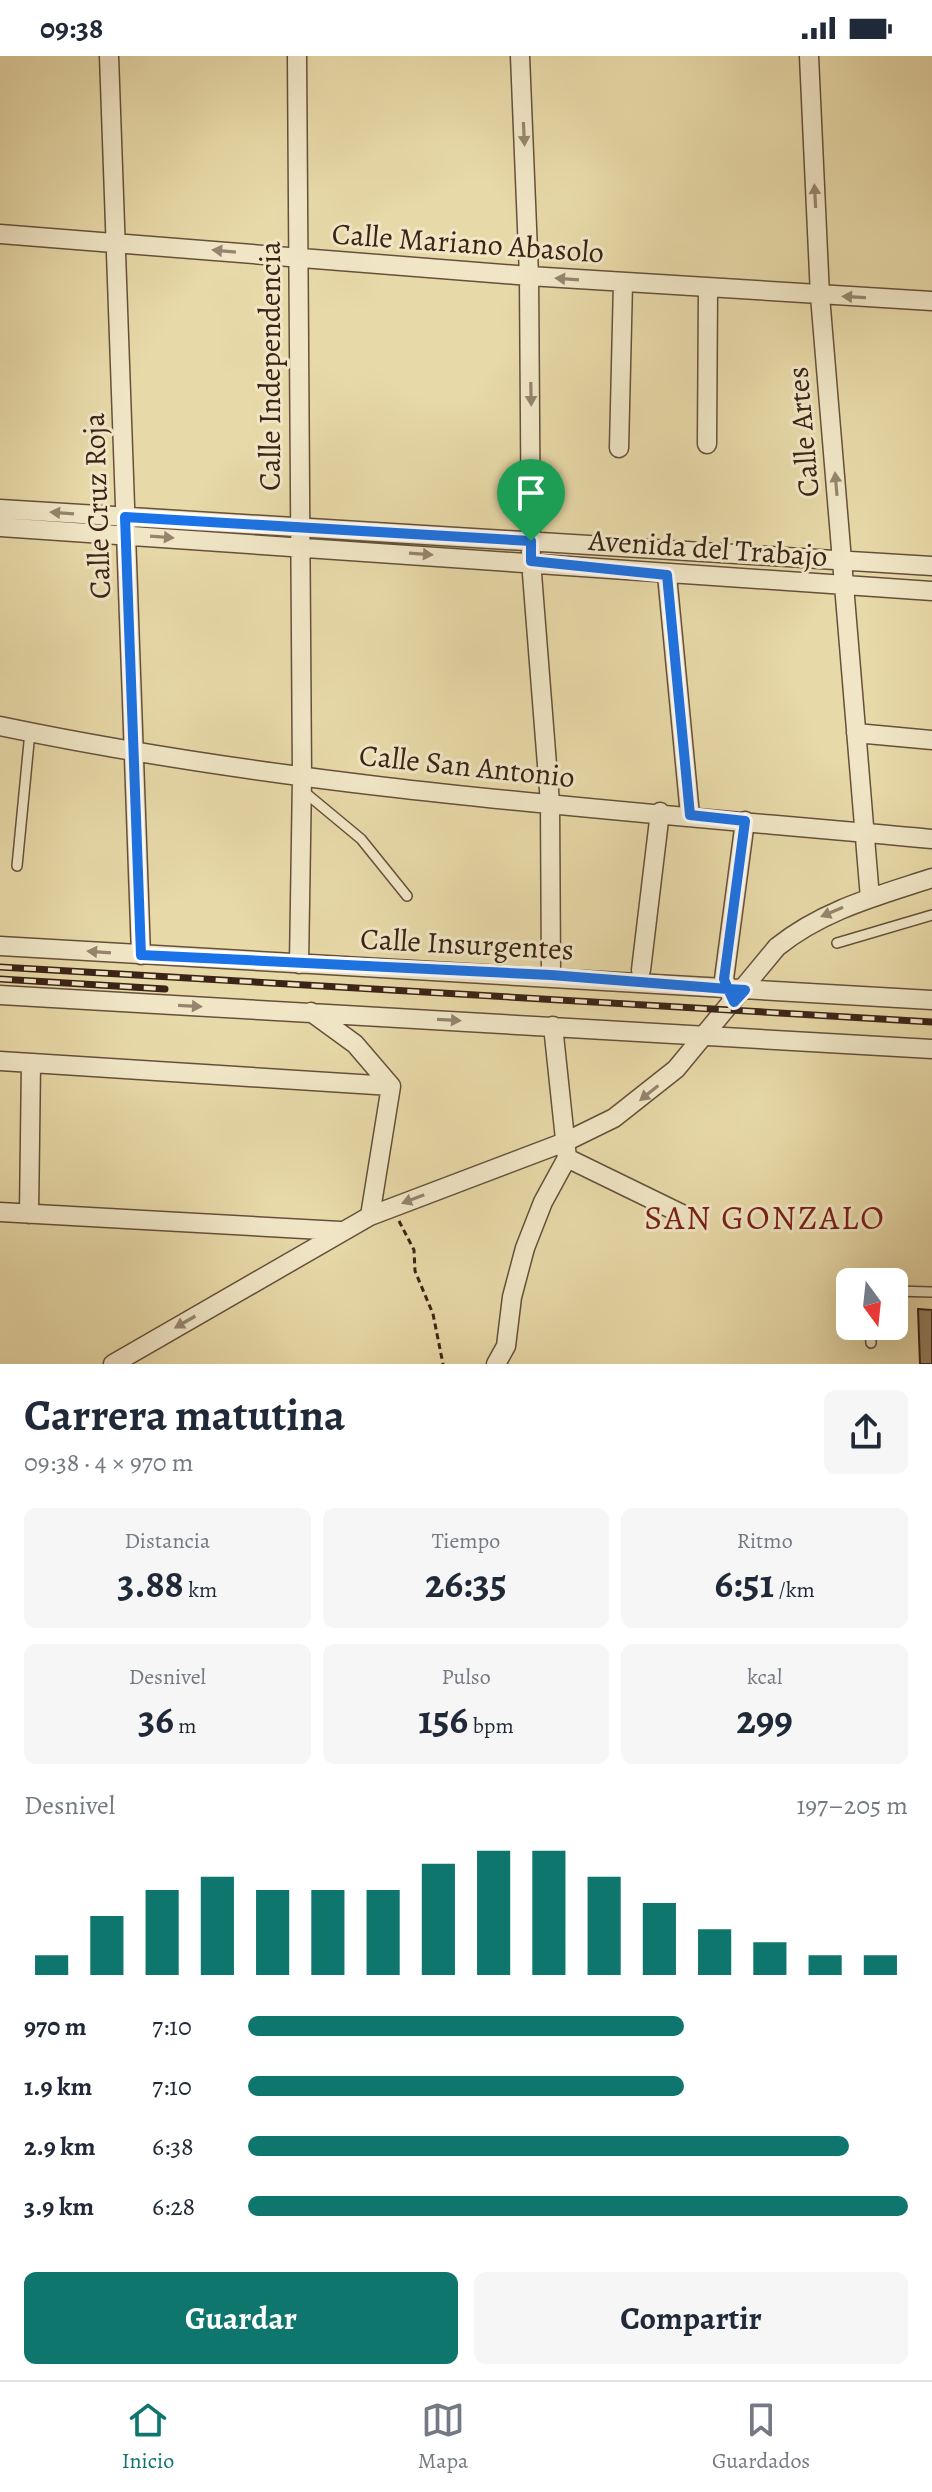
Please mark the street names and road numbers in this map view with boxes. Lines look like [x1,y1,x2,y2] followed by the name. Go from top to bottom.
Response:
[331,214,605,272] street label: Calle Mariano Abasolo
[250,241,290,491] street label: Calle Independencia
[777,365,829,499] street label: Calle Artes
[74,412,120,600] street label: Calle Cruz Roja
[586,520,829,576] street label: Avenida del Trabajo
[357,735,577,797] street label: Calle San Antonio
[359,918,575,970] street label: Calle Insurgentes

